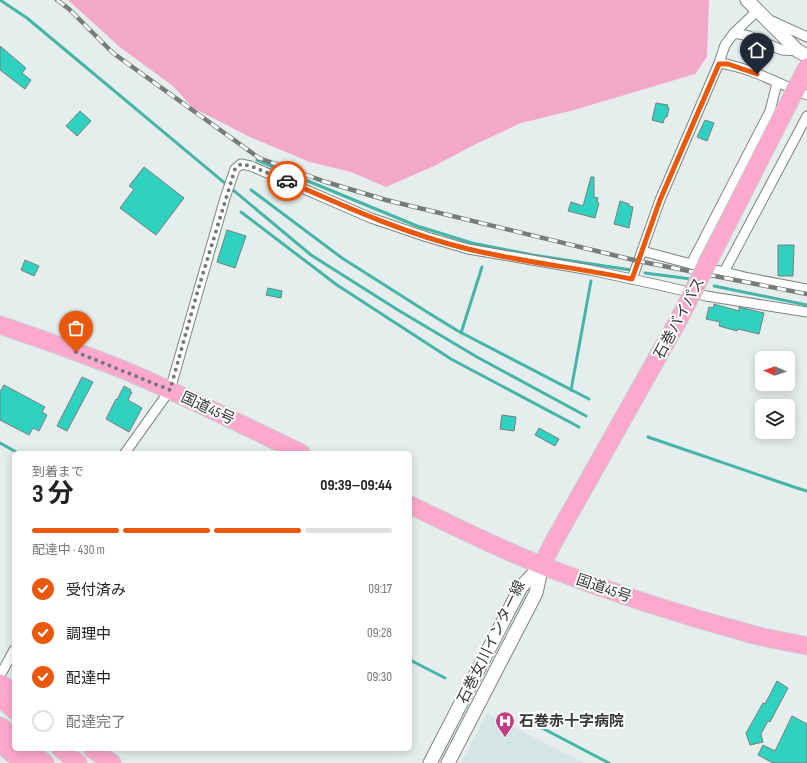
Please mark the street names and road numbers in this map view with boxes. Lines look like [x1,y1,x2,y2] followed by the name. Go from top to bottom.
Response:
[650,274,709,362] street label: 石巻バイパス
[178,388,238,429] street label: 国道45号
[574,570,634,607] street label: 国道45号
[453,577,530,707] street label: 石巻女川インター線

